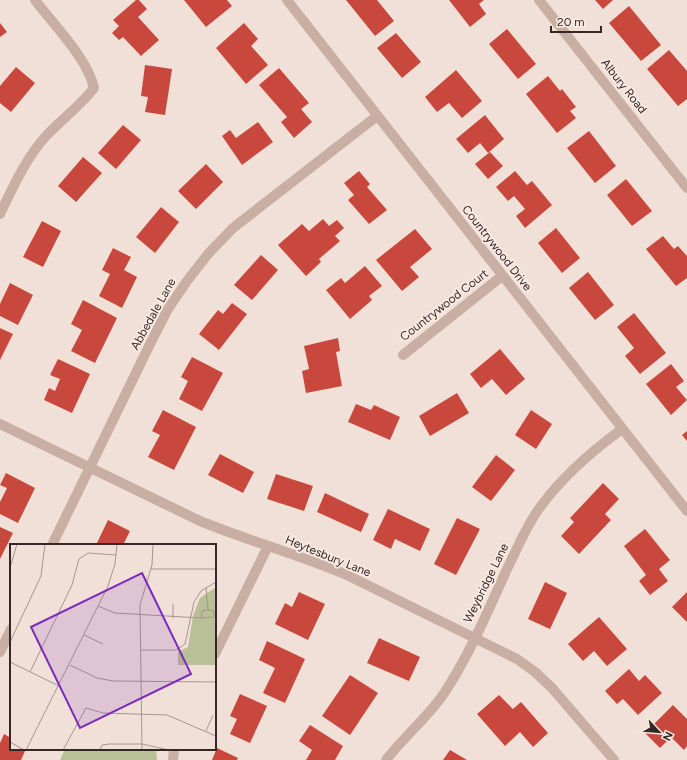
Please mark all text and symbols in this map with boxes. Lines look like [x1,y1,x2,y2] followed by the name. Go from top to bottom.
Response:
[551,8,601,34] scale bar
[557,15,585,29] text: 20 m
[598,56,650,116] street label: Albury Road
[459,202,535,294] street label: Countrywood Drive
[397,266,491,344] street label: Countrywood Court
[128,275,179,352] street label: Abbedale Lane
[283,532,373,580] street label: Heytesbury Lane
[461,541,512,625] street label: Weybridge Lane
[10,544,216,750] inset map
[639,712,679,752] north arrow
[660,729,675,743] text: N

